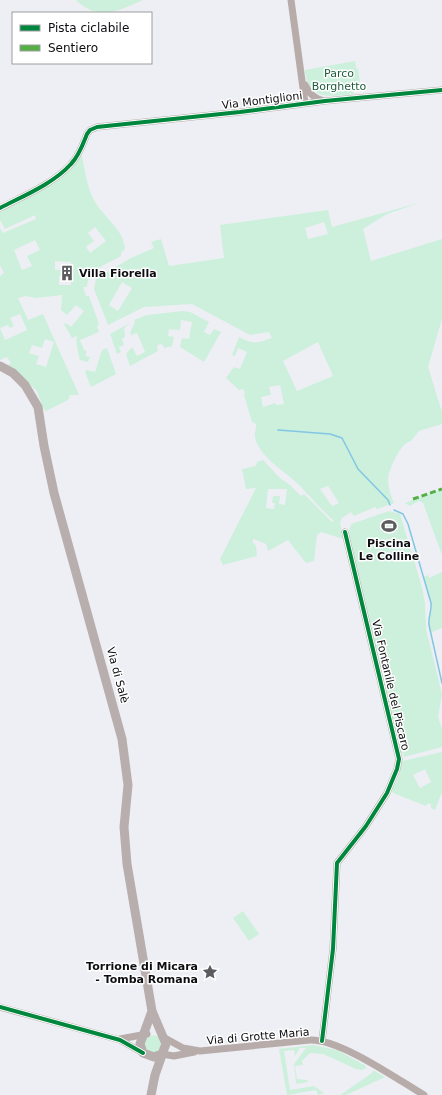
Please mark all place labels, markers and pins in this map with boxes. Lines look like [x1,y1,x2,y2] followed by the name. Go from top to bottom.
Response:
[58,264,76,282] building icon: Villa Fiorella
[79,267,157,280] place label: Villa Fiorella
[380,517,398,535] sports icon: Piscina Le Colline
[359,537,419,563] place label: Piscina Le Colline
[86,960,198,986] place label: Torrione di Micara - Tomba Romana
[201,963,219,981] place icon: Torrione di Micara - Tomba Romana

